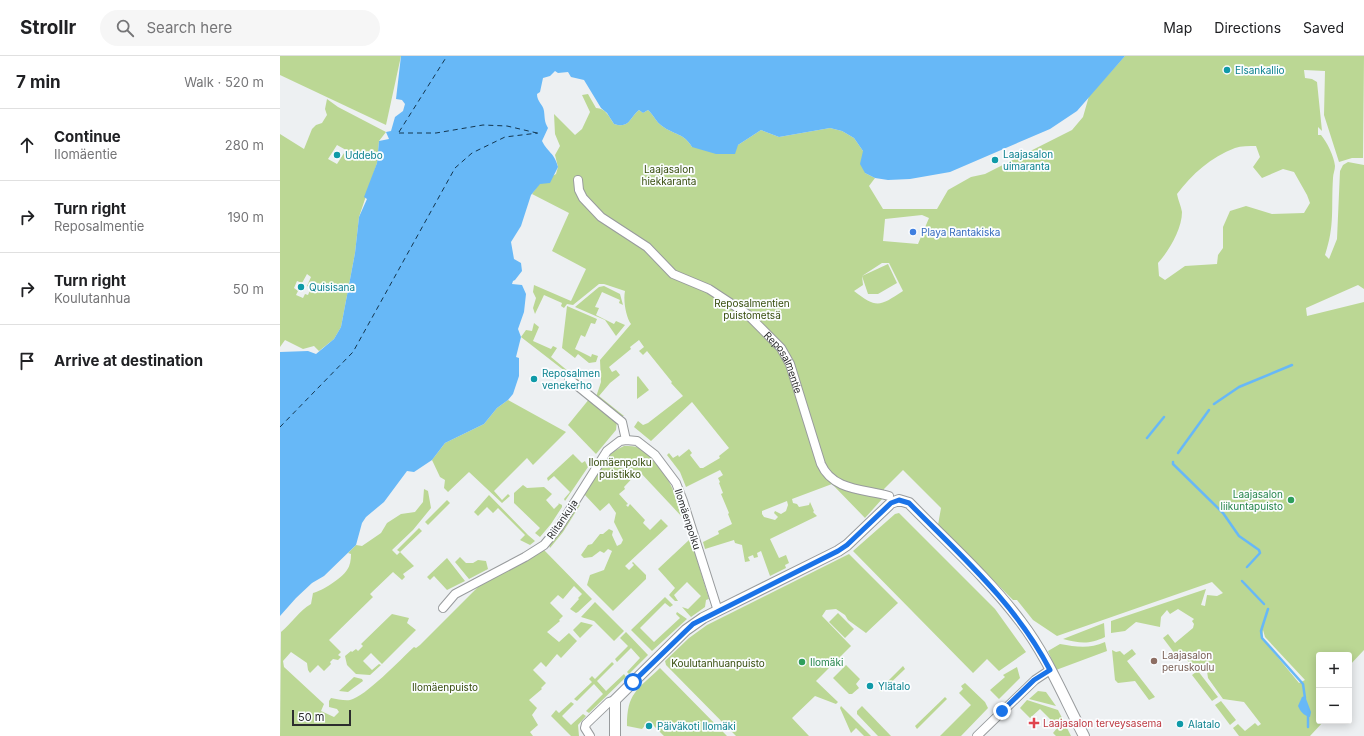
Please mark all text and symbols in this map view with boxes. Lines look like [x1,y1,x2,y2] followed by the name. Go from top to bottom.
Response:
[100,10,380,46] search box
[20,16,76,39] text: Strollr
[114,17,136,39] icon: search
[146,18,232,37] text: Search here
[1163,19,1192,36] text: Map
[1214,19,1281,36] text: Directions
[1303,19,1344,36] text: Saved
[1235,64,1285,76] place label: Elsankallio
[1222,65,1232,75] marker: Elsankallio
[16,72,61,92] text: 7 min
[184,74,264,90] text: Walk · 520 m
[54,127,121,146] text: Continue
[16,134,38,156] icon: ahead
[225,137,264,153] text: 280 m
[54,146,117,162] text: Ilomäentie
[1003,148,1053,172] place label: Laajasalon uimaranta
[345,149,383,161] place label: Uddebo
[332,150,342,160] marker: Uddebo
[990,155,1000,165] marker: Laajasalon uimaranta
[642,163,696,187] park label: Laajasalon hiekkaranta
[54,199,126,218] text: Turn right
[16,206,38,228] icon: right
[227,209,264,225] text: 190 m
[54,218,144,234] text: Reposalmentie
[921,226,1000,238] place label: Playa Rantakiska
[908,227,918,237] marker: Playa Rantakiska
[54,271,126,290] text: Turn right
[16,278,38,300] icon: right
[233,281,264,297] text: 50 m
[309,281,355,293] place label: Quisisana
[296,282,306,292] marker: Quisisana
[54,290,131,306] text: Koulutanhua
[714,297,790,321] park label: Reposalmentien puistometsä
[762,329,805,395] street label: Reposalmentie
[16,350,38,372] icon: arrive
[54,351,203,370] text: Arrive at destination
[542,367,600,391] place label: Reposalmen venekerho
[529,374,539,384] marker: Reposalmen venekerho
[588,456,652,480] park label: Ilomäenpolku puistikko
[673,487,703,551] street label: Ilomäenpolku
[1221,488,1283,512] place label: Laajasalon liikuntapuisto
[1286,495,1296,505] marker: Laajasalon liikuntapuisto
[544,497,580,541] street label: Riitankuja
[1162,649,1215,673] place label: Laajasalon peruskoulu
[1316,652,1352,724] map controls
[1316,652,1352,688] button: +
[810,656,843,668] place label: Ilomäki
[1149,656,1159,666] marker: Laajasalon peruskoulu
[671,657,765,669] park label: Koulutanhuanpuisto
[797,657,807,667] marker: Ilomäki
[624,673,642,691] route start
[878,680,910,692] place label: Ylätalo
[412,681,478,693] park label: Ilomäenpuisto
[865,681,875,691] marker: Ylätalo
[1316,688,1352,724] button: −
[993,702,1011,720] route end
[292,708,351,727] scale bar
[298,710,324,724] text: 50 m
[1028,717,1040,729] marker: Laajasalon terveysasema
[1043,717,1162,729] place label: Laajasalon terveysasema
[1188,718,1220,730] place label: Alatalo
[1175,719,1185,729] marker: Alatalo
[657,720,736,732] place label: Päiväkoti Ilomäki
[644,721,654,731] marker: Päiväkoti Ilomäki

